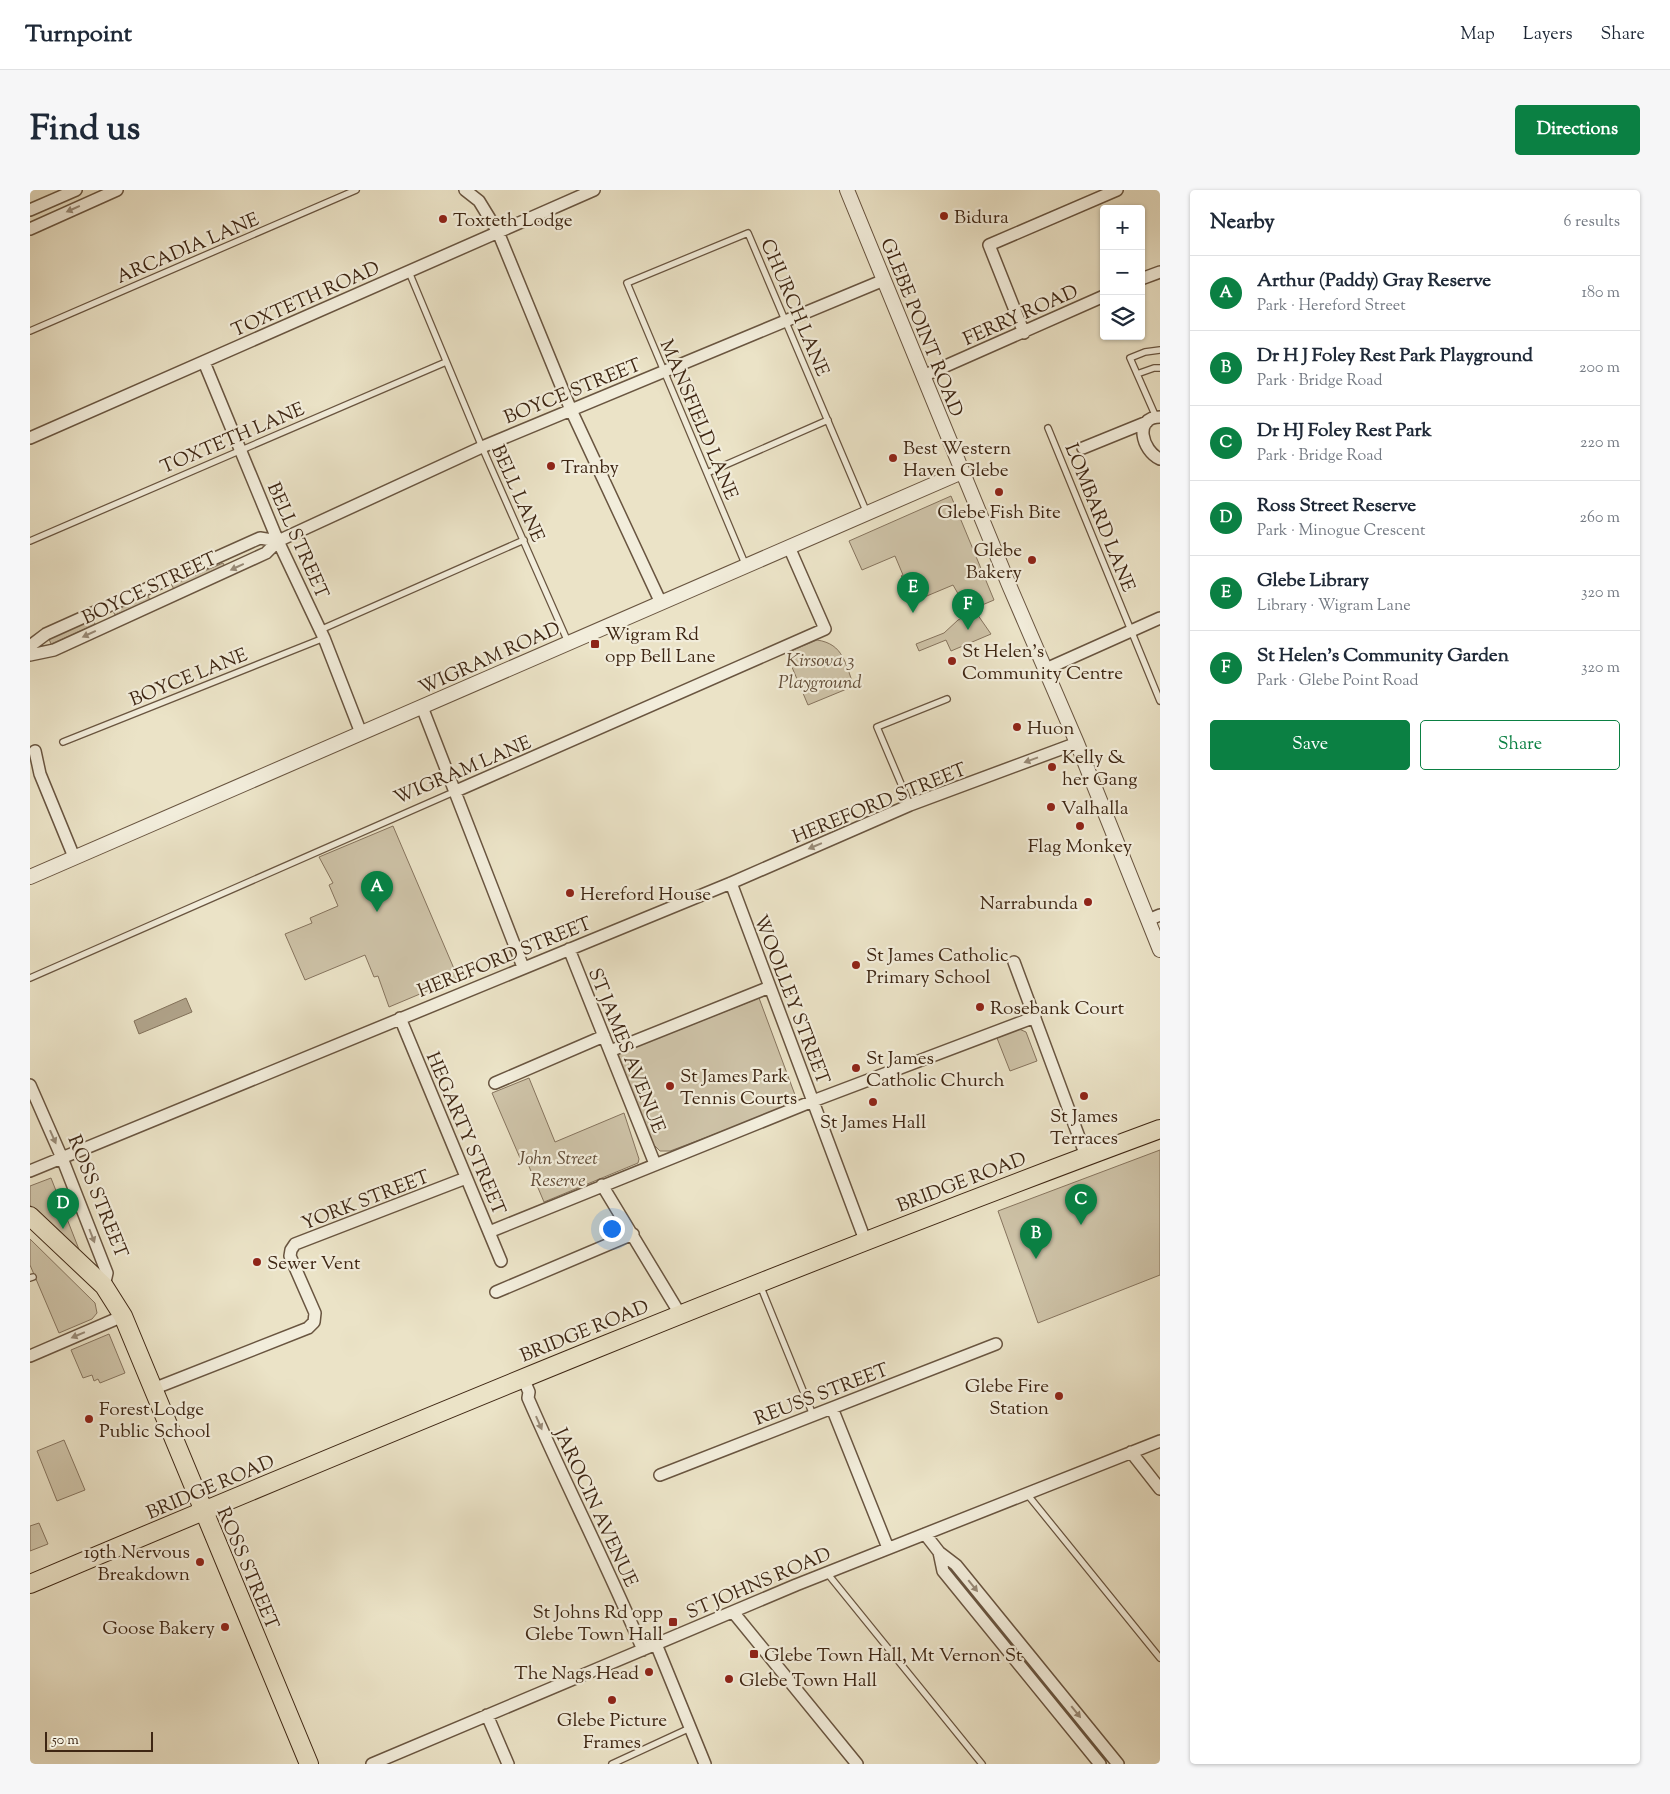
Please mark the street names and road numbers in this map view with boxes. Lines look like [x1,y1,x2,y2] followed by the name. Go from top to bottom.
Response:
[112,207,264,292] street label: ARCADIA LANE
[753,235,835,381] street label: CHURCH LANE
[872,235,969,421] street label: GLEBE POINT ROAD
[228,256,384,345] street label: TOXTETH ROAD
[959,279,1083,354] street label: FERRY ROAD
[652,336,744,505] street label: MANSFIELD LANE
[500,352,646,432] street label: BOYCE STREET
[157,397,310,482] street label: TOXTETH LANE
[1057,440,1141,597] street label: LOMBARD LANE
[483,441,550,547] street label: BELL LANE
[259,478,334,604] street label: BELL STREET
[78,546,222,632] street label: BOYCE STREET
[415,616,565,703] street label: WIGRAM ROAD
[126,642,252,714] street label: BOYCE LANE
[390,730,536,812] street label: WIGRAM LANE
[789,757,971,852] street label: HEREFORD STREET
[414,911,596,1006] street label: HEREFORD STREET
[746,911,835,1089] street label: WOOLLEY STREET
[580,964,671,1138] street label: ST JAMES AVENUE
[418,1048,511,1220] street label: HEGARTY STREET
[60,1131,134,1263] street label: ROSS STREET
[893,1146,1031,1220] street label: BRIDGE ROAD
[298,1164,434,1238] street label: YORK STREET
[516,1294,653,1370] street label: BRIDGE ROAD
[751,1357,893,1433] street label: REUSS STREET
[546,1423,644,1592] street label: JAROCIN AVENUE
[143,1449,279,1527] street label: BRIDGE ROAD
[209,1504,285,1634] street label: ROSS STREET
[682,1542,836,1627] street label: ST JOHNS ROAD

